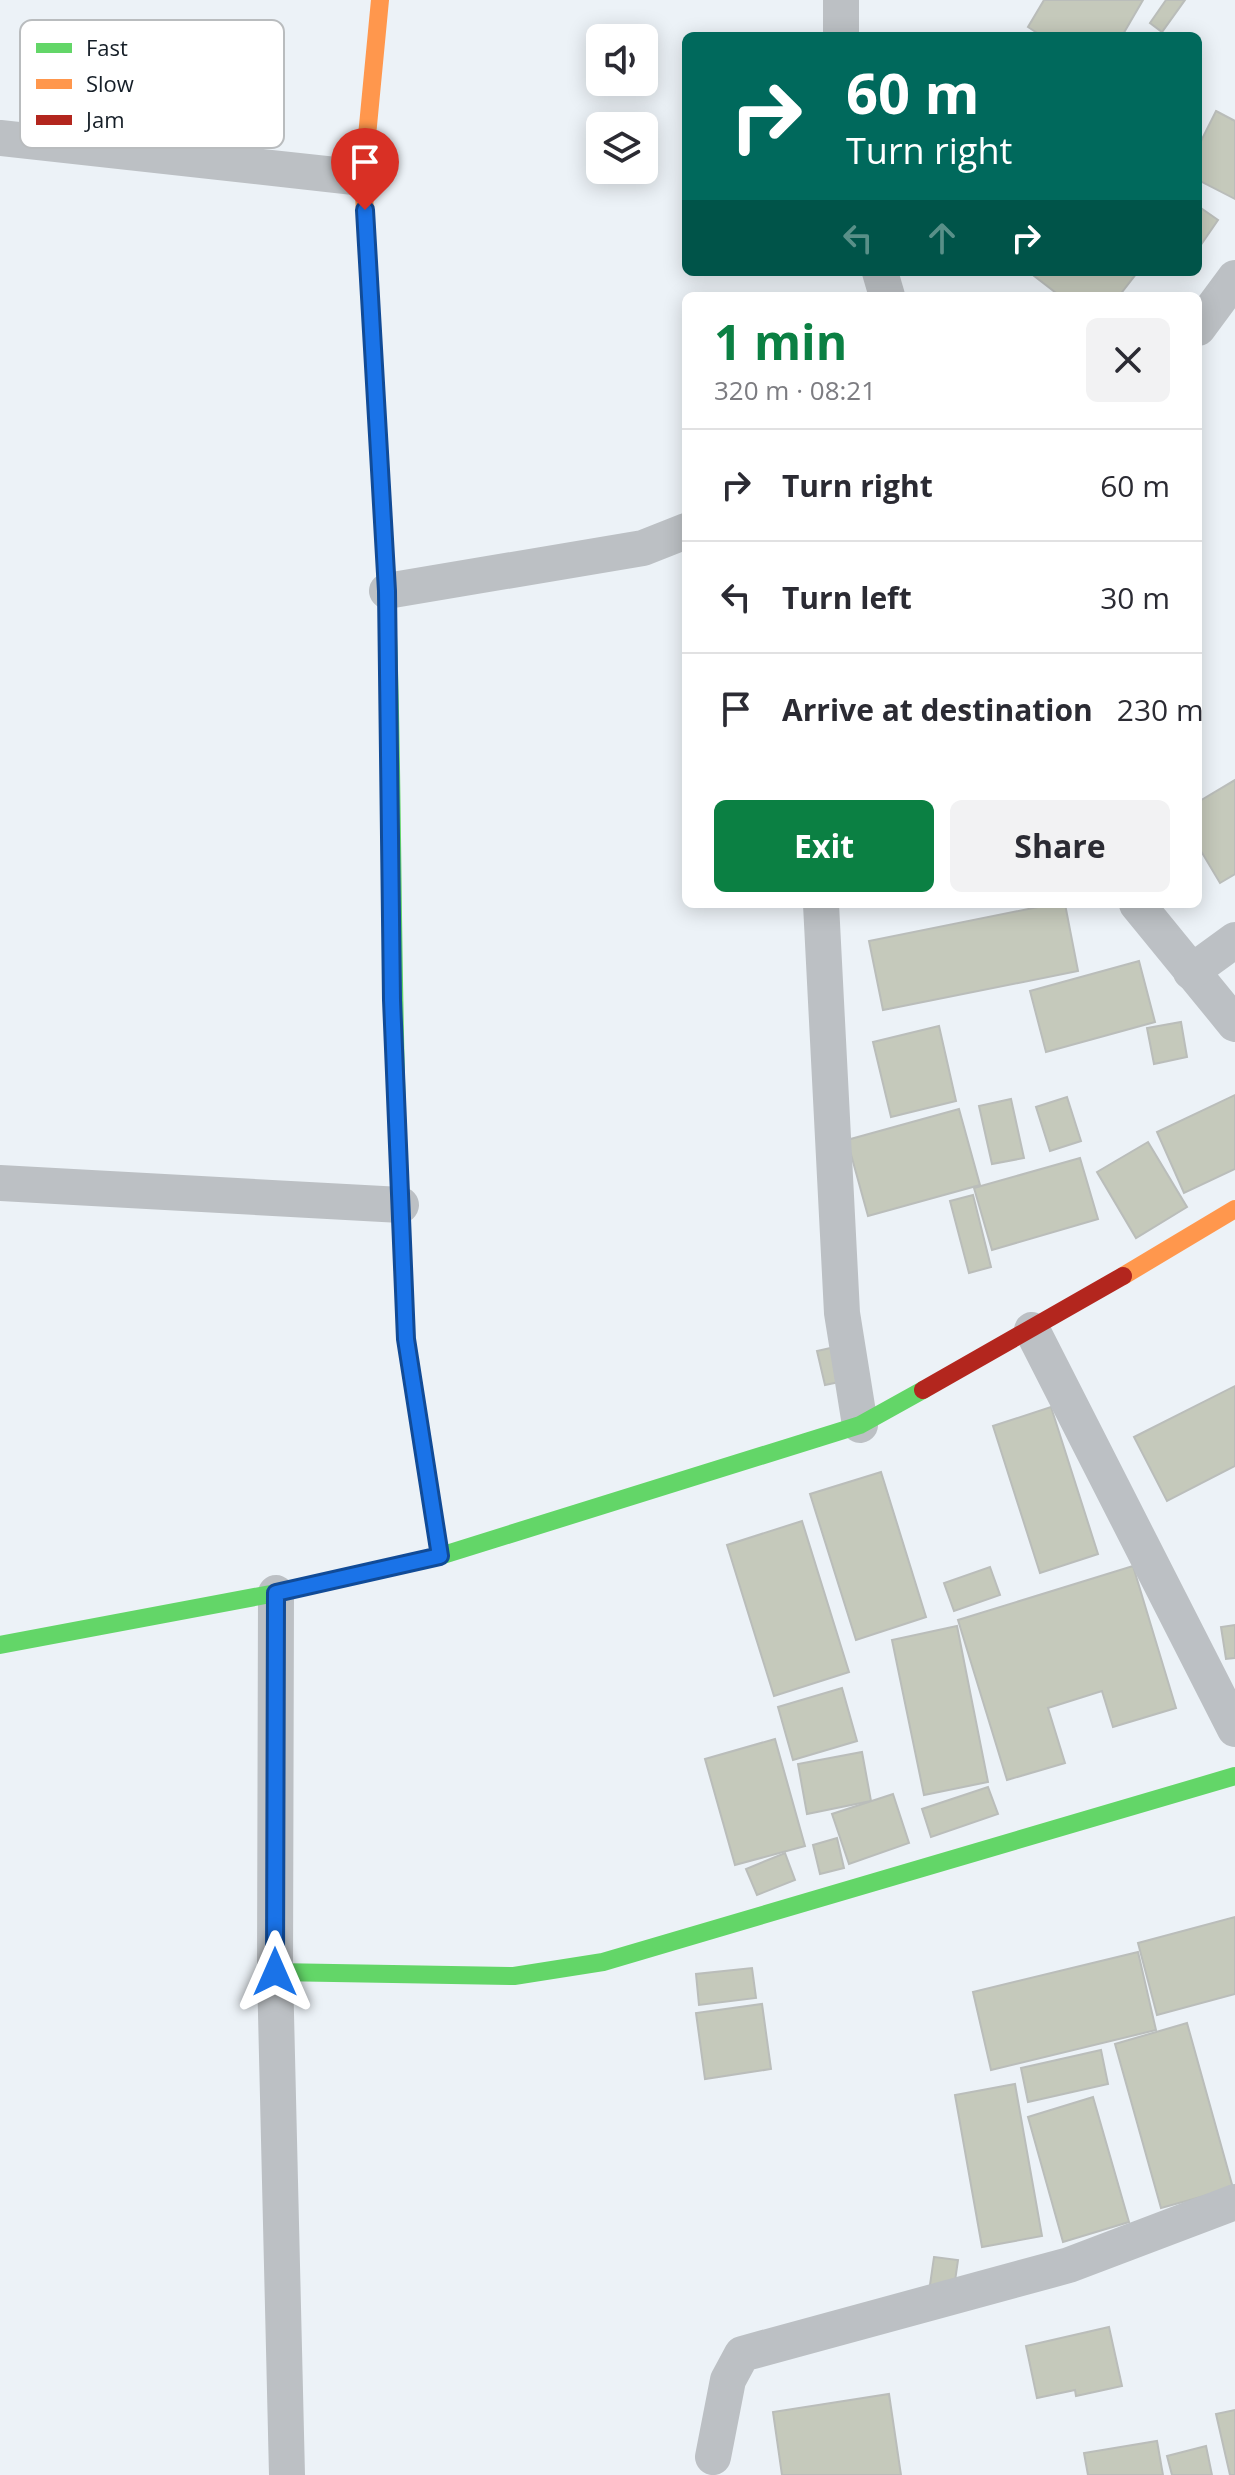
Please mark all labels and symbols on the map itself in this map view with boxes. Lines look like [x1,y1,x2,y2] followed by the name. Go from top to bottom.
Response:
[20,20,284,148] legend
[86,32,128,62] text: Fast
[86,68,134,98] text: Slow
[84,104,125,134] text: Jam
[331,128,399,210] pin
[233,1930,317,2014] position arrow

